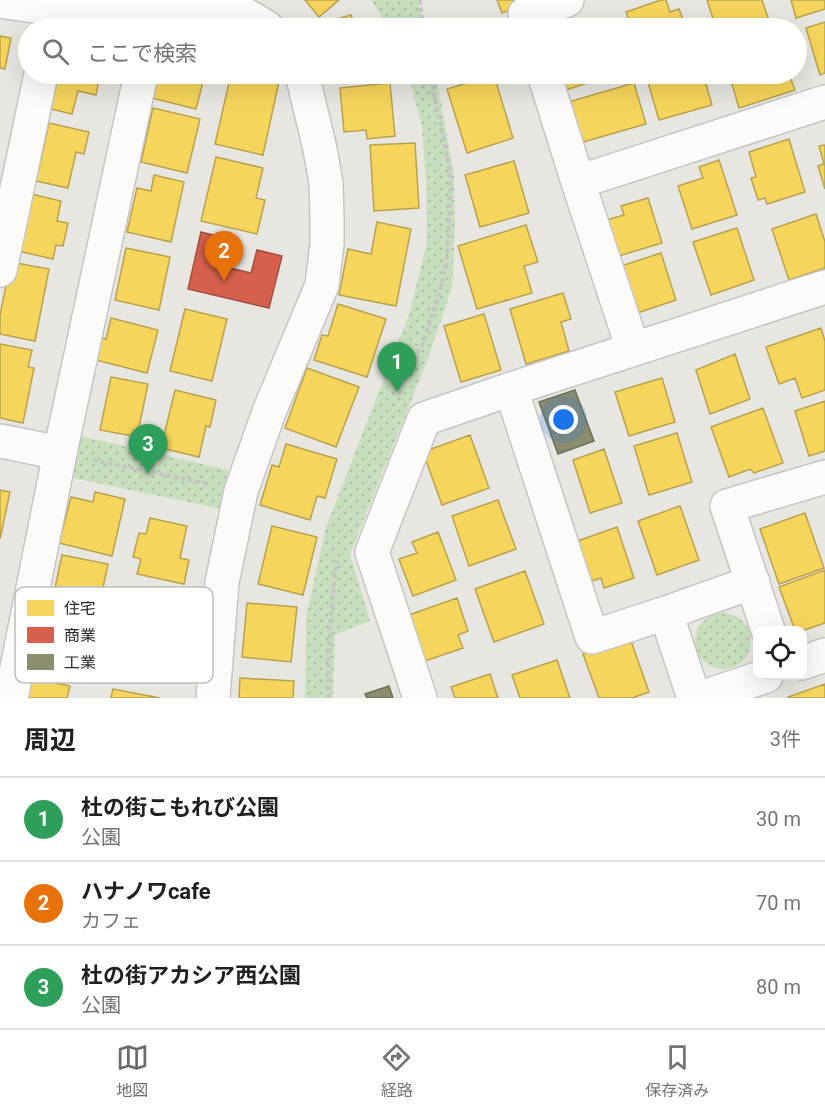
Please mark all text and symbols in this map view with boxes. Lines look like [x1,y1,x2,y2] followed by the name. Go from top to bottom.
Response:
[18,18,807,84] search box
[39,35,72,68] icon: search
[87,41,197,66] text: ここで検索
[204,232,244,281] pin: 2
[378,342,416,392] pin: 1
[549,405,578,434] your location
[128,424,168,474] pin: 3
[15,587,213,683] legend
[64,599,96,618] text: 住宅
[64,626,96,645] text: 商業
[753,626,807,680] map controls
[753,626,807,680] button: locate
[64,653,96,672] text: 工業
[24,725,76,755] text: 周辺
[770,727,801,751] text: 3件
[81,795,279,820] text: 杜の街こもれび公園
[38,807,49,831] text: 1
[756,807,801,831] text: 30 m
[81,825,121,849] text: 公園
[81,879,211,904] text: ハナノワcafe
[38,891,49,915] text: 2
[756,891,801,915] text: 70 m
[81,909,141,933] text: カフェ
[81,963,301,988] text: 杜の街アカシア西公園
[38,975,49,999] text: 3
[756,975,801,999] text: 80 m
[81,993,121,1017] text: 公園
[116,1041,149,1101] tab: 地図
[380,1041,413,1101] tab: 経路
[645,1041,709,1101] tab: 保存済み

